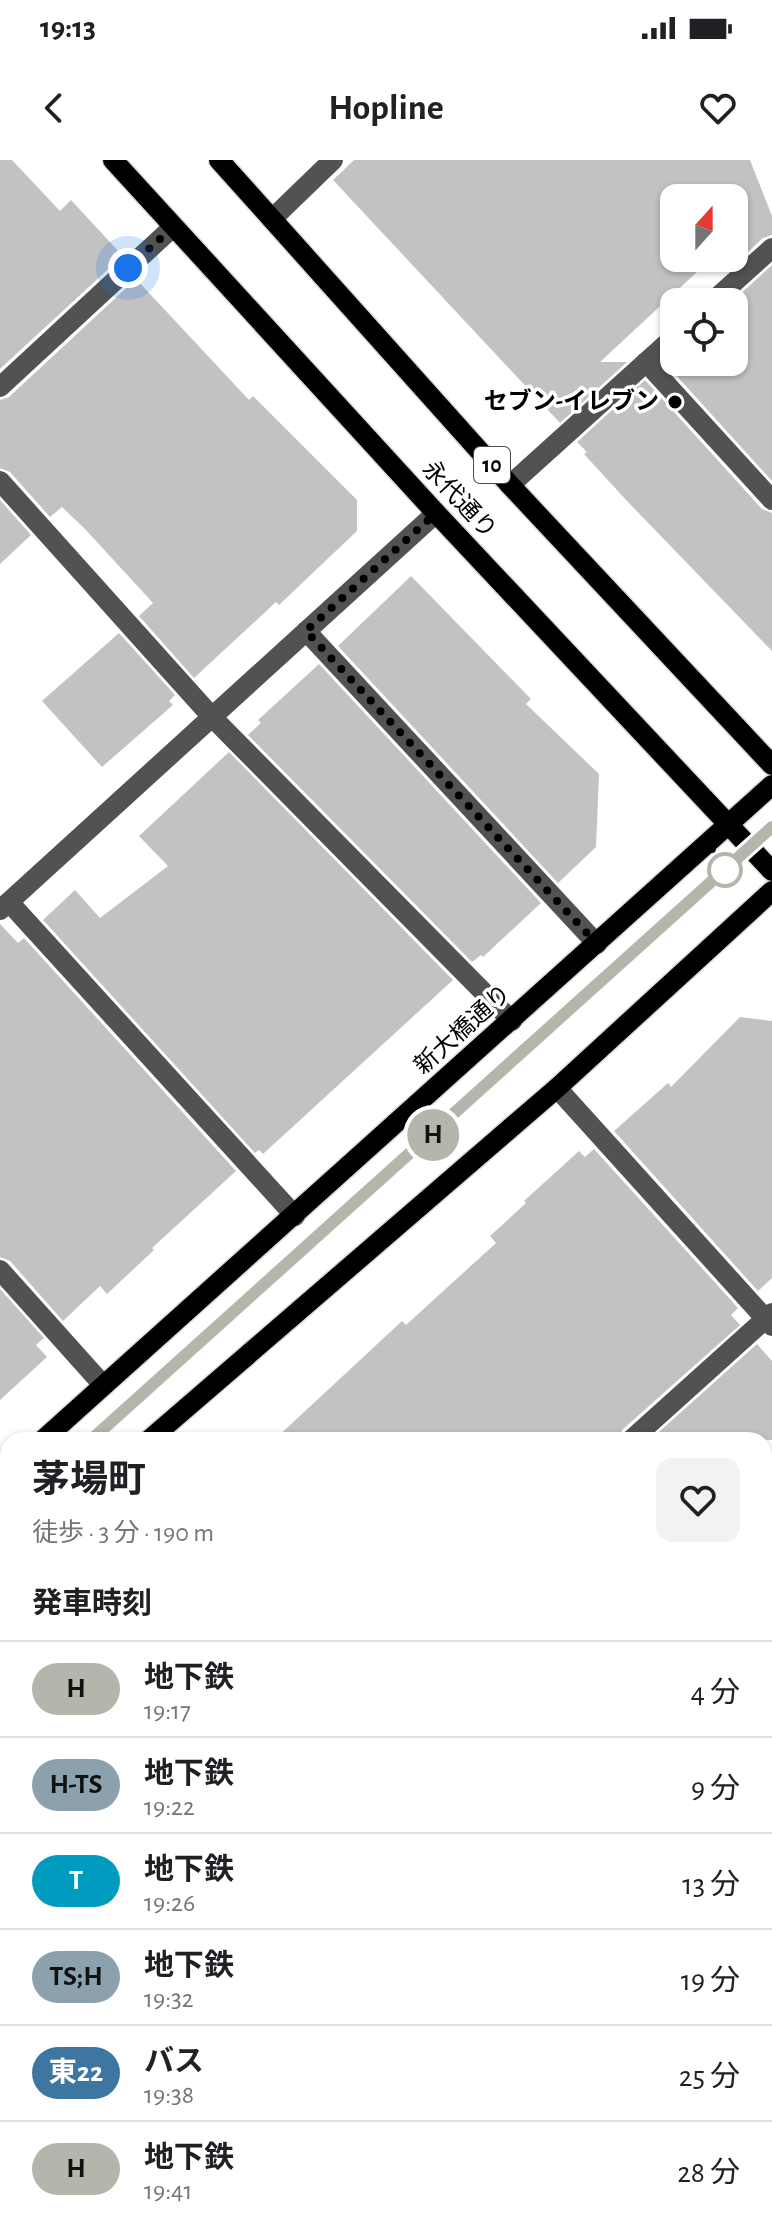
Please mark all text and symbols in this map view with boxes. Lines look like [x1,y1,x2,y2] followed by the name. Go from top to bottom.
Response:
[40,13,96,43] text: 19:13
[32,86,76,130] icon: back
[696,86,740,130] icon: heart
[328,90,444,126] text: Hopline
[660,184,748,272] north arrow
[660,184,748,376] map controls
[108,248,148,288] your location
[660,288,748,376] button: locate
[484,388,659,414] place label: セブン-イレブン
[666,393,684,411] marker: セブン-イレブン
[474,447,510,483] road number: 10
[417,456,501,543] street label: 永代通り
[708,853,742,887] unlabelled marker
[409,979,516,1079] street label: 新大橋通り
[407,1109,459,1161] line badge: H
[423,1121,443,1149] text: H
[656,1458,740,1542] button: heart
[32,1462,146,1500] text: 茅場町
[32,1520,214,1546] text: 徒歩 · 3 分 · 190 m
[32,1589,152,1619] text: 発車時刻
[144,1663,234,1693] text: 地下鉄
[66,1675,86,1703] text: H
[691,1678,740,1708] text: 4 分
[144,1698,191,1724] text: 19:17
[144,1759,234,1789] text: 地下鉄
[50,1771,102,1799] text: H-TS
[691,1774,740,1804] text: 9 分
[144,1794,195,1820] text: 19:22
[144,1855,234,1885] text: 地下鉄
[69,1867,83,1895] text: T
[682,1870,740,1900] text: 13 分
[144,1890,195,1916] text: 19:26
[144,1951,234,1981] text: 地下鉄
[49,1963,103,1991] text: TS;H
[681,1966,740,1996] text: 19 分
[144,1986,194,2012] text: 19:32
[144,2047,204,2077] text: バス
[49,2059,103,2087] text: 東22
[679,2062,740,2092] text: 25 分
[144,2082,194,2108] text: 19:38
[144,2143,234,2173] text: 地下鉄
[66,2155,86,2183] text: H
[677,2158,740,2188] text: 28 分
[144,2178,193,2204] text: 19:41

